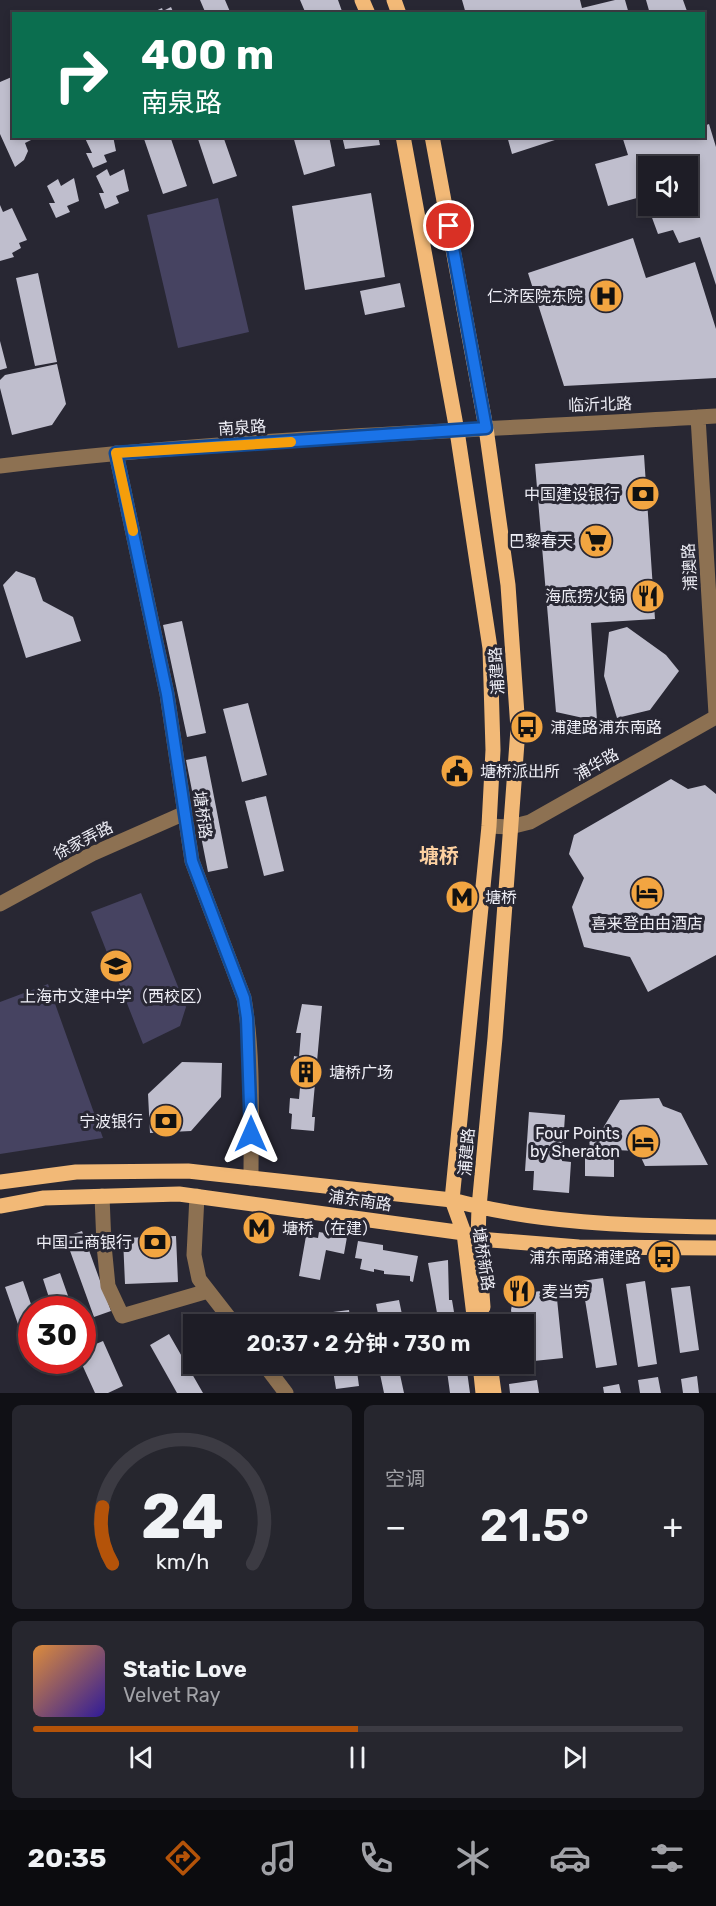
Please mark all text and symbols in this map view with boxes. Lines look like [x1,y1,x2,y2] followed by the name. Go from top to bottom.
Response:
[141,30,274,80] text: 400 m
[42,36,120,114] icon: right
[141,87,222,119] text: 南泉路
[638,156,698,216] map controls
[638,156,698,216] button: sound
[423,200,474,251] pin
[432,209,465,242] icon: arrive
[588,278,624,314] hospital icon: 仁济医院东院
[487,287,583,306] place label: 仁济医院东院
[568,394,632,415] street label: 临沂北路
[217,416,267,439] street label: 南泉路
[625,476,661,512] bank icon: 中国建设银行
[524,485,620,504] place label: 中国建设银行
[578,523,614,559] supermarket icon: 巴黎春天
[509,532,573,551] place label: 巴黎春天
[679,543,700,591] street label: 浦澳路
[630,578,666,614] restaurant icon: 海底捞火锅
[545,587,625,606] place label: 海底捞火锅
[485,646,508,696] street label: 浦建路
[509,709,545,745] bus stop icon: 浦建路浦东南路
[550,718,662,737] place label: 浦建路浦东南路
[571,744,622,784] street label: 浦华路
[439,753,475,789] public building icon: 塘桥派出所
[480,762,560,781] place label: 塘桥派出所
[190,790,215,840] street label: 塘桥路
[50,817,116,863] street label: 徐家弄路
[419,844,459,868] district label: 塘桥
[629,875,665,911] hotel icon: 喜来登由由酒店
[444,879,480,915] metro station icon: 塘桥
[485,888,517,907] place label: 塘桥
[591,914,703,933] place label: 喜来登由由酒店
[98,948,134,984] school or university icon: 上海市文建中学（西校区）
[20,987,212,1006] place label: 上海市文建中学（西校区）
[288,1054,324,1090] building icon: 塘桥广场
[329,1063,393,1082] place label: 塘桥广场
[219,1102,283,1166] position arrow
[148,1103,184,1139] bank icon: 宁波银行
[79,1112,143,1131] place label: 宁波银行
[530,1124,620,1161] place label: Four Points by Sheraton
[625,1124,661,1160] hotel icon: Four Points by Sheraton
[455,1127,478,1177] street label: 浦建路
[327,1187,393,1214] street label: 浦东南路
[241,1210,277,1246] metro station icon: 塘桥（在建）
[282,1219,378,1238] place label: 塘桥（在建）
[137,1224,173,1260] bank icon: 中国工商银行
[469,1226,498,1292] street label: 塘桥新路
[36,1233,132,1252] place label: 中国工商银行
[646,1239,682,1275] bus stop icon: 浦东南路浦建路
[529,1248,641,1267] place label: 浦东南路浦建路
[501,1273,537,1309] restaurant icon: 麦当劳
[542,1282,590,1301] place label: 麦当劳
[18,1296,96,1374] speed limit sign: 30
[246,1330,471,1357] text: 20:37 · 2 分钟 · 730 m
[385,1467,425,1491] text: 空调
[141,1480,223,1554] text: 24
[480,1499,589,1552] text: 21.5°
[385,1507,406,1546] text: −
[662,1507,683,1546] text: +
[155,1549,209,1574] text: km/h
[123,1656,247,1683] text: Static Love
[123,1683,221,1707] text: Velvet Ray
[125,1741,158,1774] icon: previous
[341,1741,374,1774] icon: pause
[558,1741,591,1774] icon: next
[162,1837,204,1879] icon: directions
[258,1837,300,1879] icon: music
[355,1837,397,1879] icon: phone
[452,1837,494,1879] icon: climate
[549,1837,591,1879] icon: car
[646,1837,688,1879] icon: filters
[27,1842,107,1874] text: 20:35

